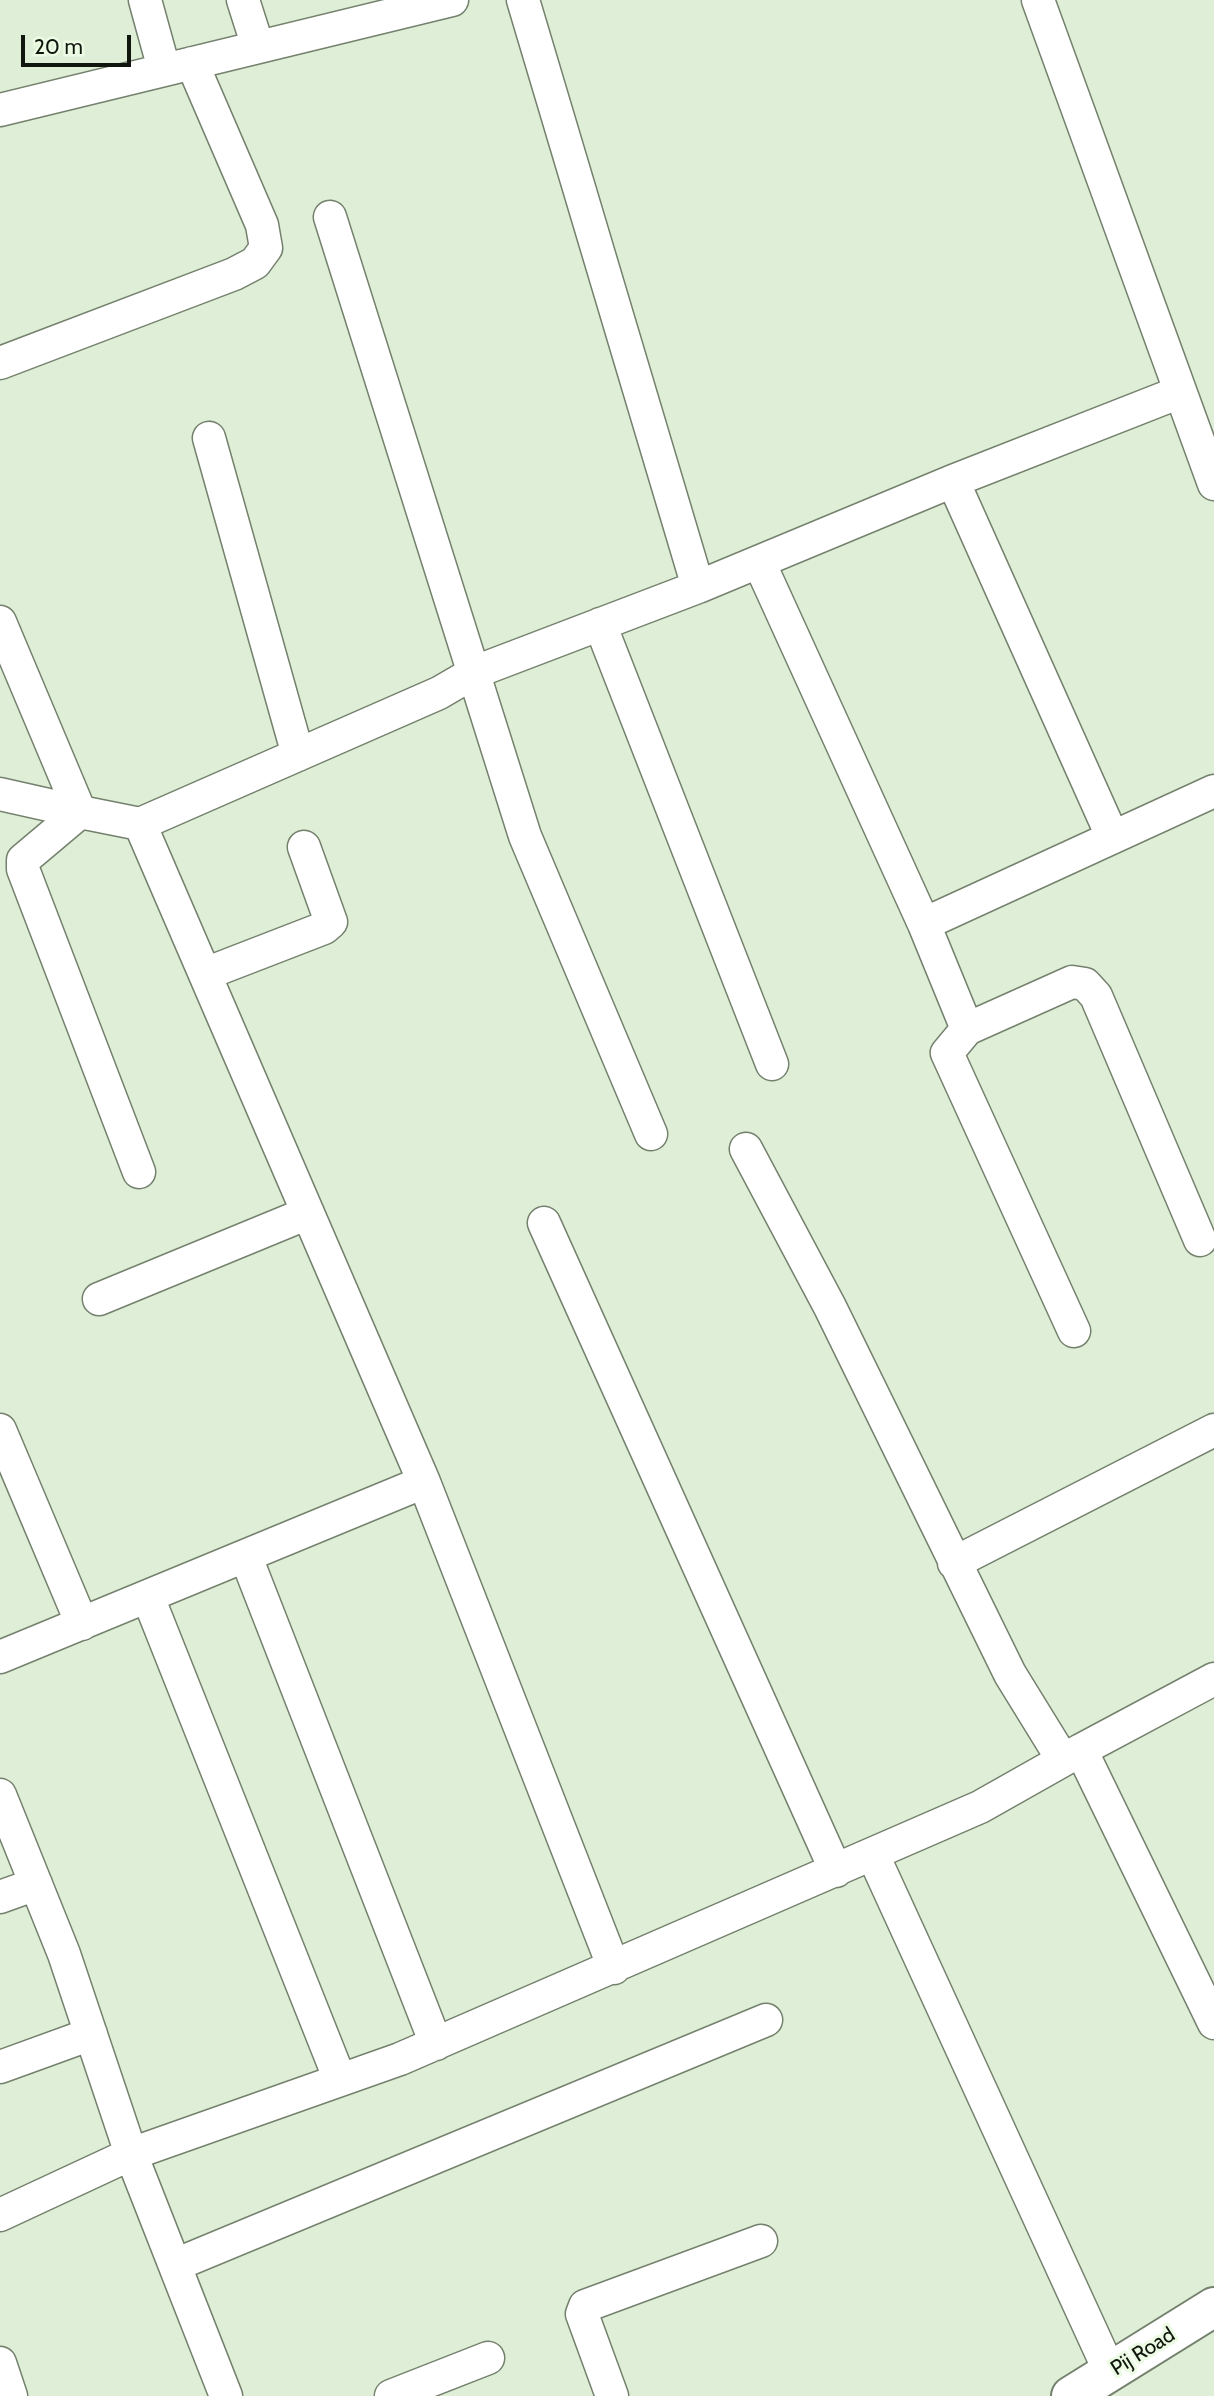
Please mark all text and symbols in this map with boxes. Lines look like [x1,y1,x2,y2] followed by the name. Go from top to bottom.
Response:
[24,21,135,65] scale bar
[34,34,83,59] text: 20 m
[1106,2322,1180,2382] street label: Pij Road

